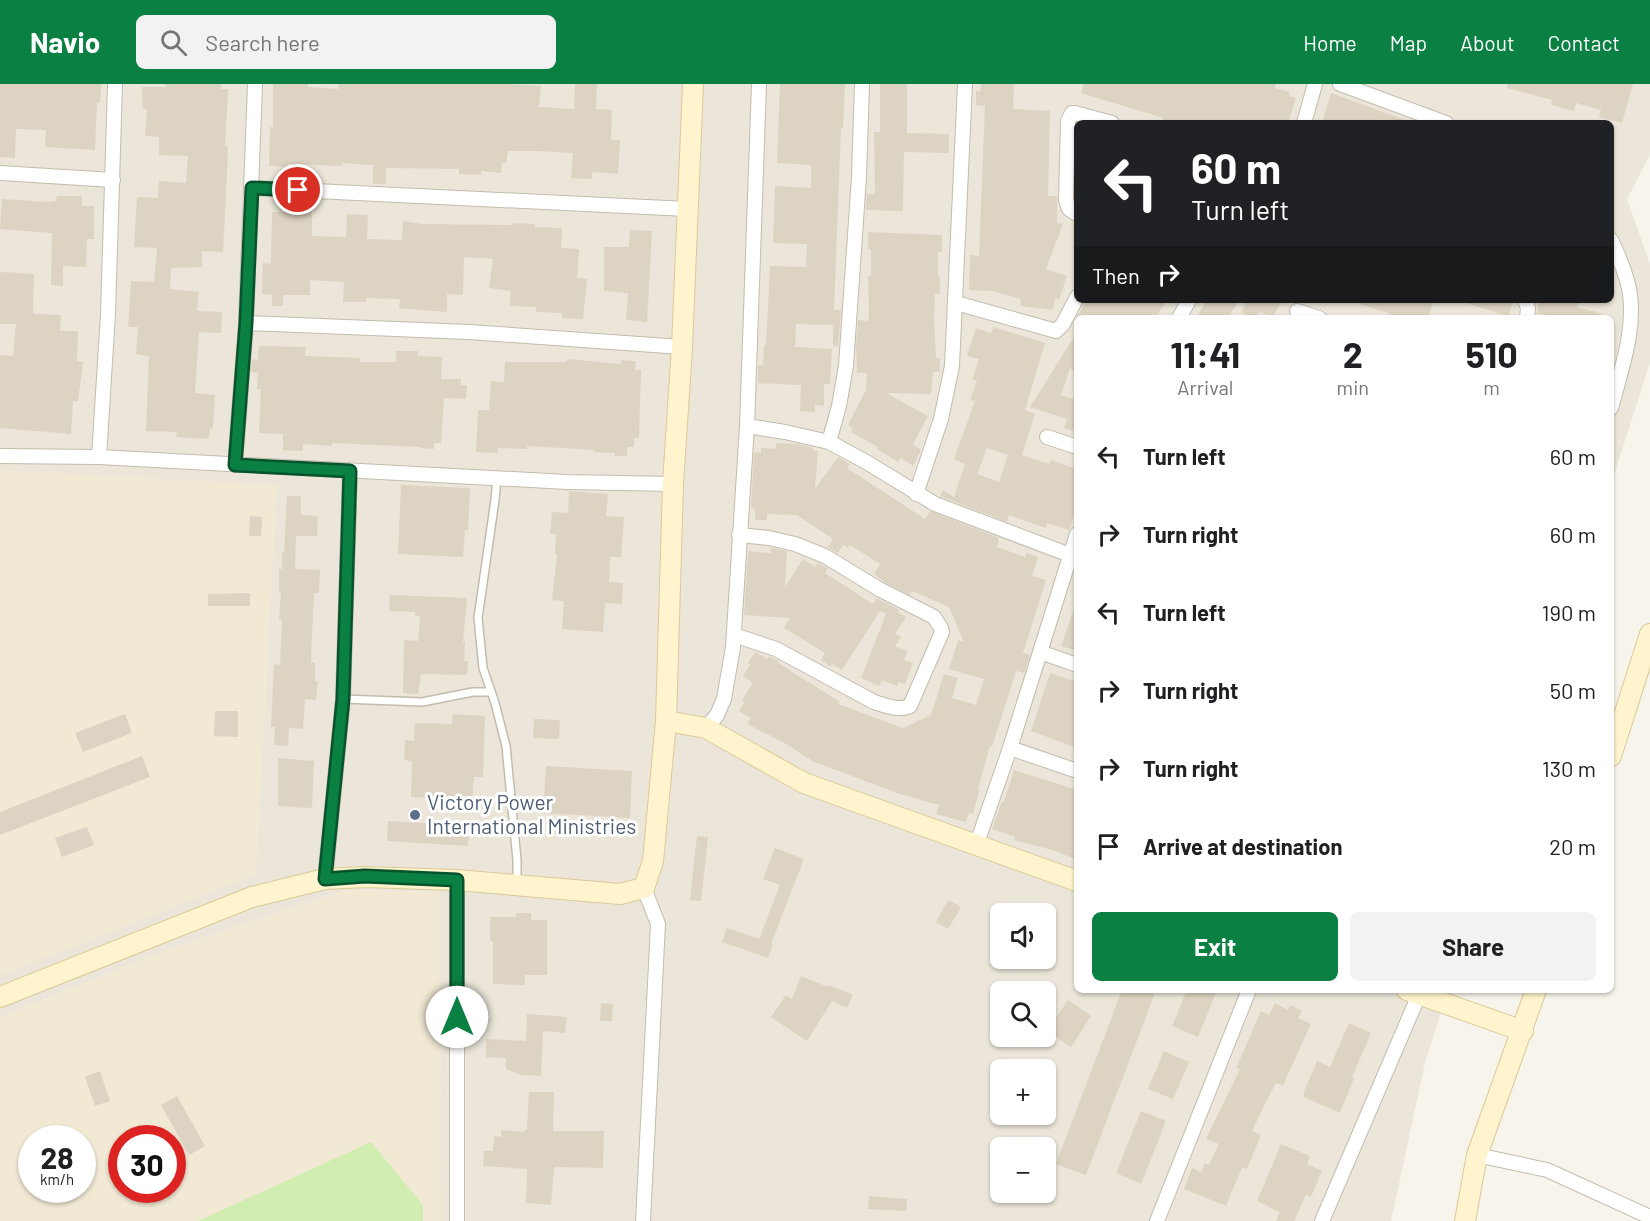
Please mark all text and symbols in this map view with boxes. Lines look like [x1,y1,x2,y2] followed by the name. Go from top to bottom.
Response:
[136,15,556,69] search box
[30,25,100,59] text: Navio
[157,26,190,59] icon: search
[205,29,320,55] text: Search here
[1303,30,1357,55] text: Home
[1390,30,1427,55] text: Map
[1460,30,1515,55] text: About
[1548,30,1620,55] text: Contact
[1191,142,1281,192] text: 60 m
[1092,144,1170,222] icon: left
[272,164,323,215] pin
[281,173,314,206] icon: arrive
[1191,193,1289,225] text: Turn left
[1152,258,1185,291] icon: right
[1092,262,1140,288] text: Then
[1170,332,1240,375] text: 11:41
[1343,332,1363,375] text: 2
[1465,332,1518,375] text: 510
[1177,375,1233,399] text: Arrival
[1337,375,1369,399] text: min
[1483,375,1500,399] text: m
[1092,440,1125,473] icon: left
[1143,443,1226,469] text: Turn left
[1550,443,1596,469] text: 60 m
[1092,518,1125,551] icon: right
[1143,521,1238,547] text: Turn right
[1550,521,1596,547] text: 60 m
[1092,596,1125,629] icon: left
[1143,599,1226,625] text: Turn left
[1542,599,1596,625] text: 190 m
[1092,674,1125,707] icon: right
[1143,677,1238,703] text: Turn right
[1550,677,1596,703] text: 50 m
[1092,752,1125,785] icon: right
[1143,755,1238,781] text: Turn right
[1542,755,1596,781] text: 130 m
[427,789,636,838] place label: Victory Power International Ministries
[408,808,422,822] marker: Victory Power International Ministries
[1092,830,1125,863] icon: arrive
[1143,833,1342,859] text: Arrive at destination
[1549,833,1596,859] text: 20 m
[990,903,1056,1203] map controls
[990,903,1056,969] button: sound
[1092,912,1338,981] button: Exit
[1350,912,1596,981] button: Share
[990,981,1056,1047] button: search
[425,985,489,1049] position arrow
[990,1059,1056,1125] button: +
[108,1125,186,1203] speed limit sign: 30
[990,1137,1056,1203] button: −
[40,1139,74,1175] text: 28
[40,1170,74,1188] text: km/h

